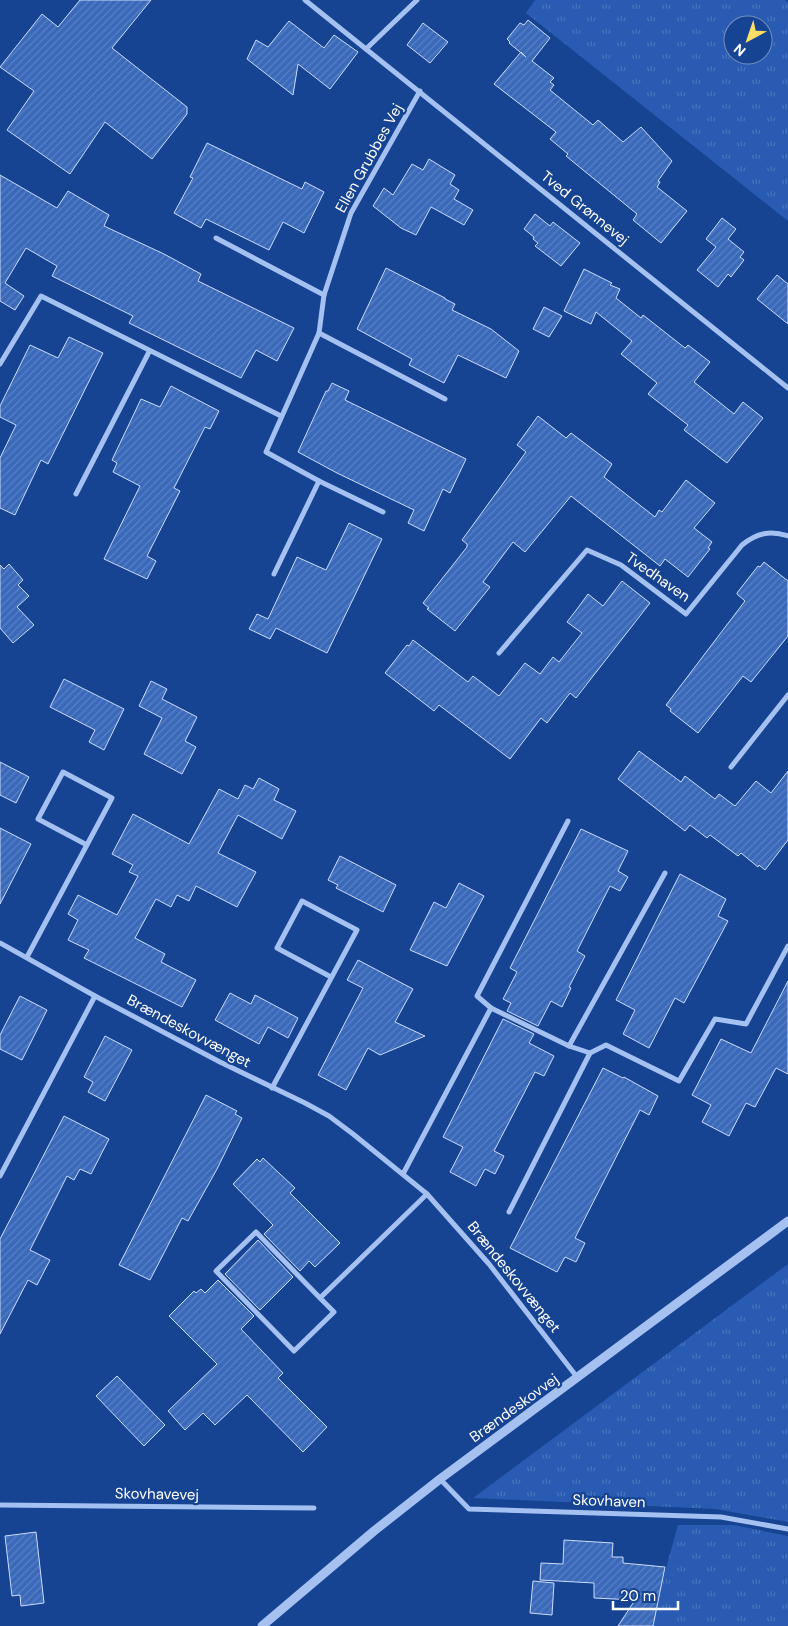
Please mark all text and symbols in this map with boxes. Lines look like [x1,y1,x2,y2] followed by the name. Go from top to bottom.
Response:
[723,15,773,65] north arrow
[730,40,749,60] text: N
[331,100,407,216] street label: Ellen Grubbes Vej
[537,166,633,250] street label: Tved Grønnevej
[622,548,694,606] street label: Tvedhaven
[123,990,255,1072] street label: Brændeskovvænget
[463,1217,565,1337] street label: Brændeskovvænget
[465,1369,563,1447] street label: Brændeskovvej
[115,1483,199,1505] street label: Skovhavevej
[572,1490,646,1512] street label: Skovhaven
[613,1578,678,1610] scale bar
[620,1586,656,1606] text: 20 m

